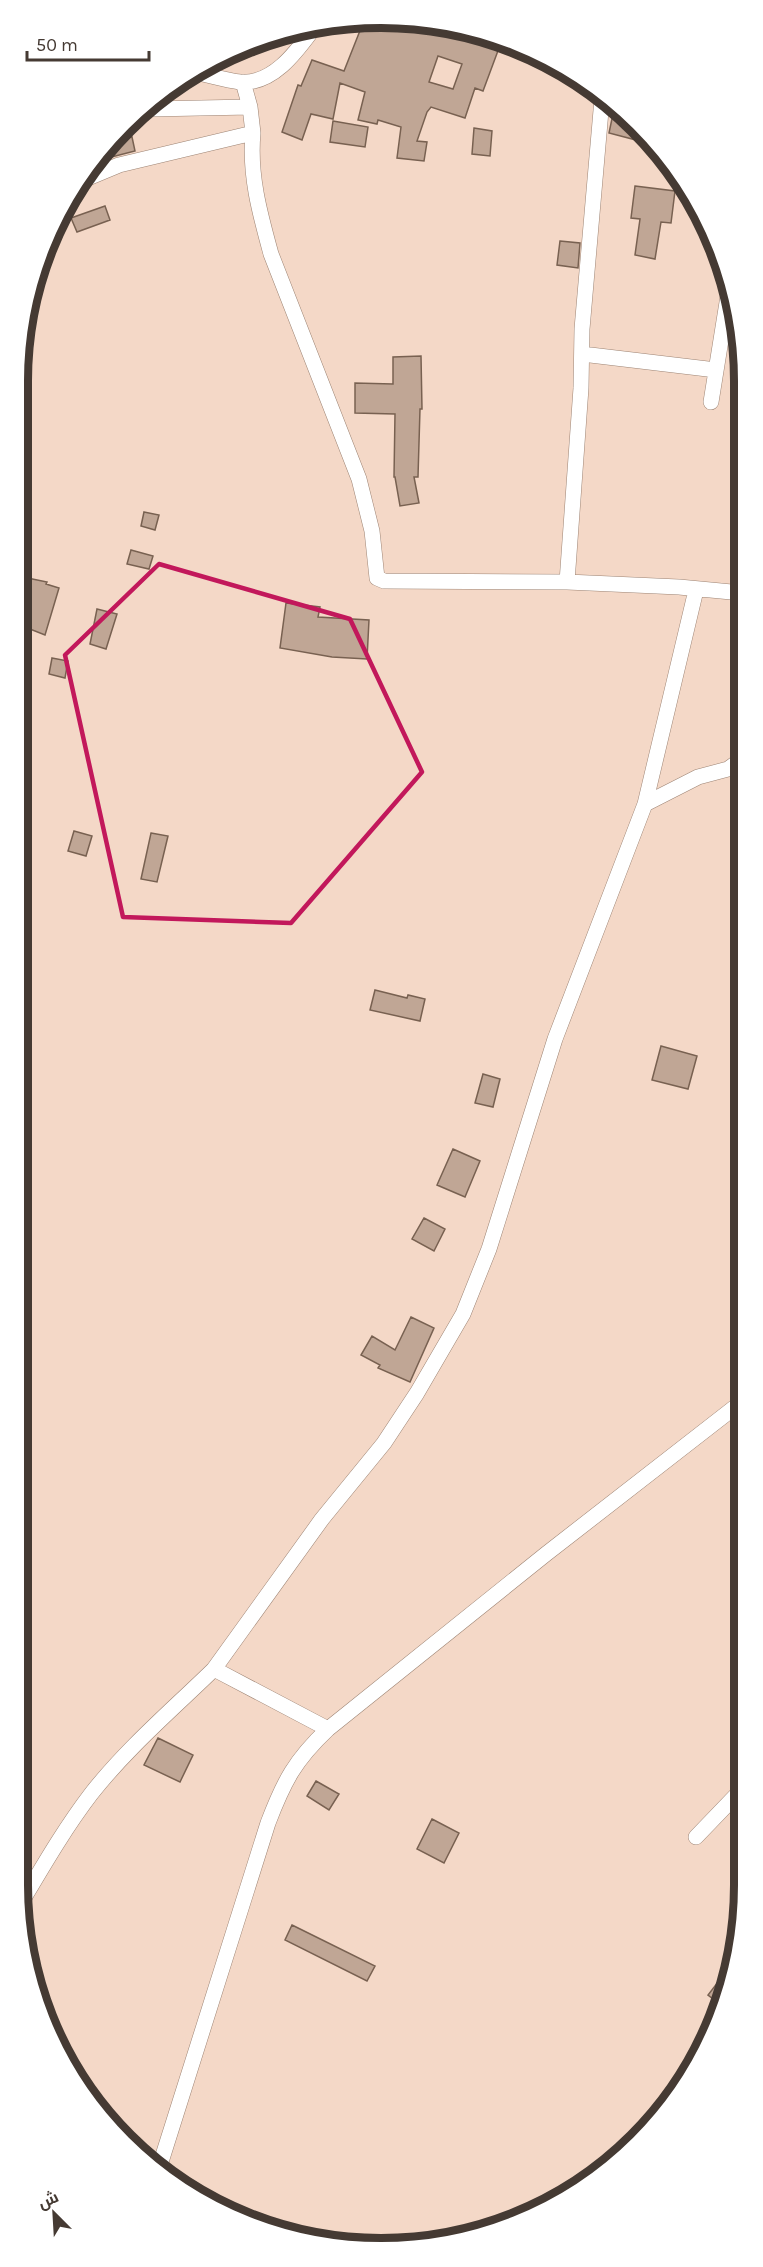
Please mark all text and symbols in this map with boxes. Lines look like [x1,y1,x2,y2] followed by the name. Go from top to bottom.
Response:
[27,24,148,62] scale bar
[36,34,78,56] text: 50 m
[24,2183,84,2243] north arrow
[35,2187,61,2213] text: ش

